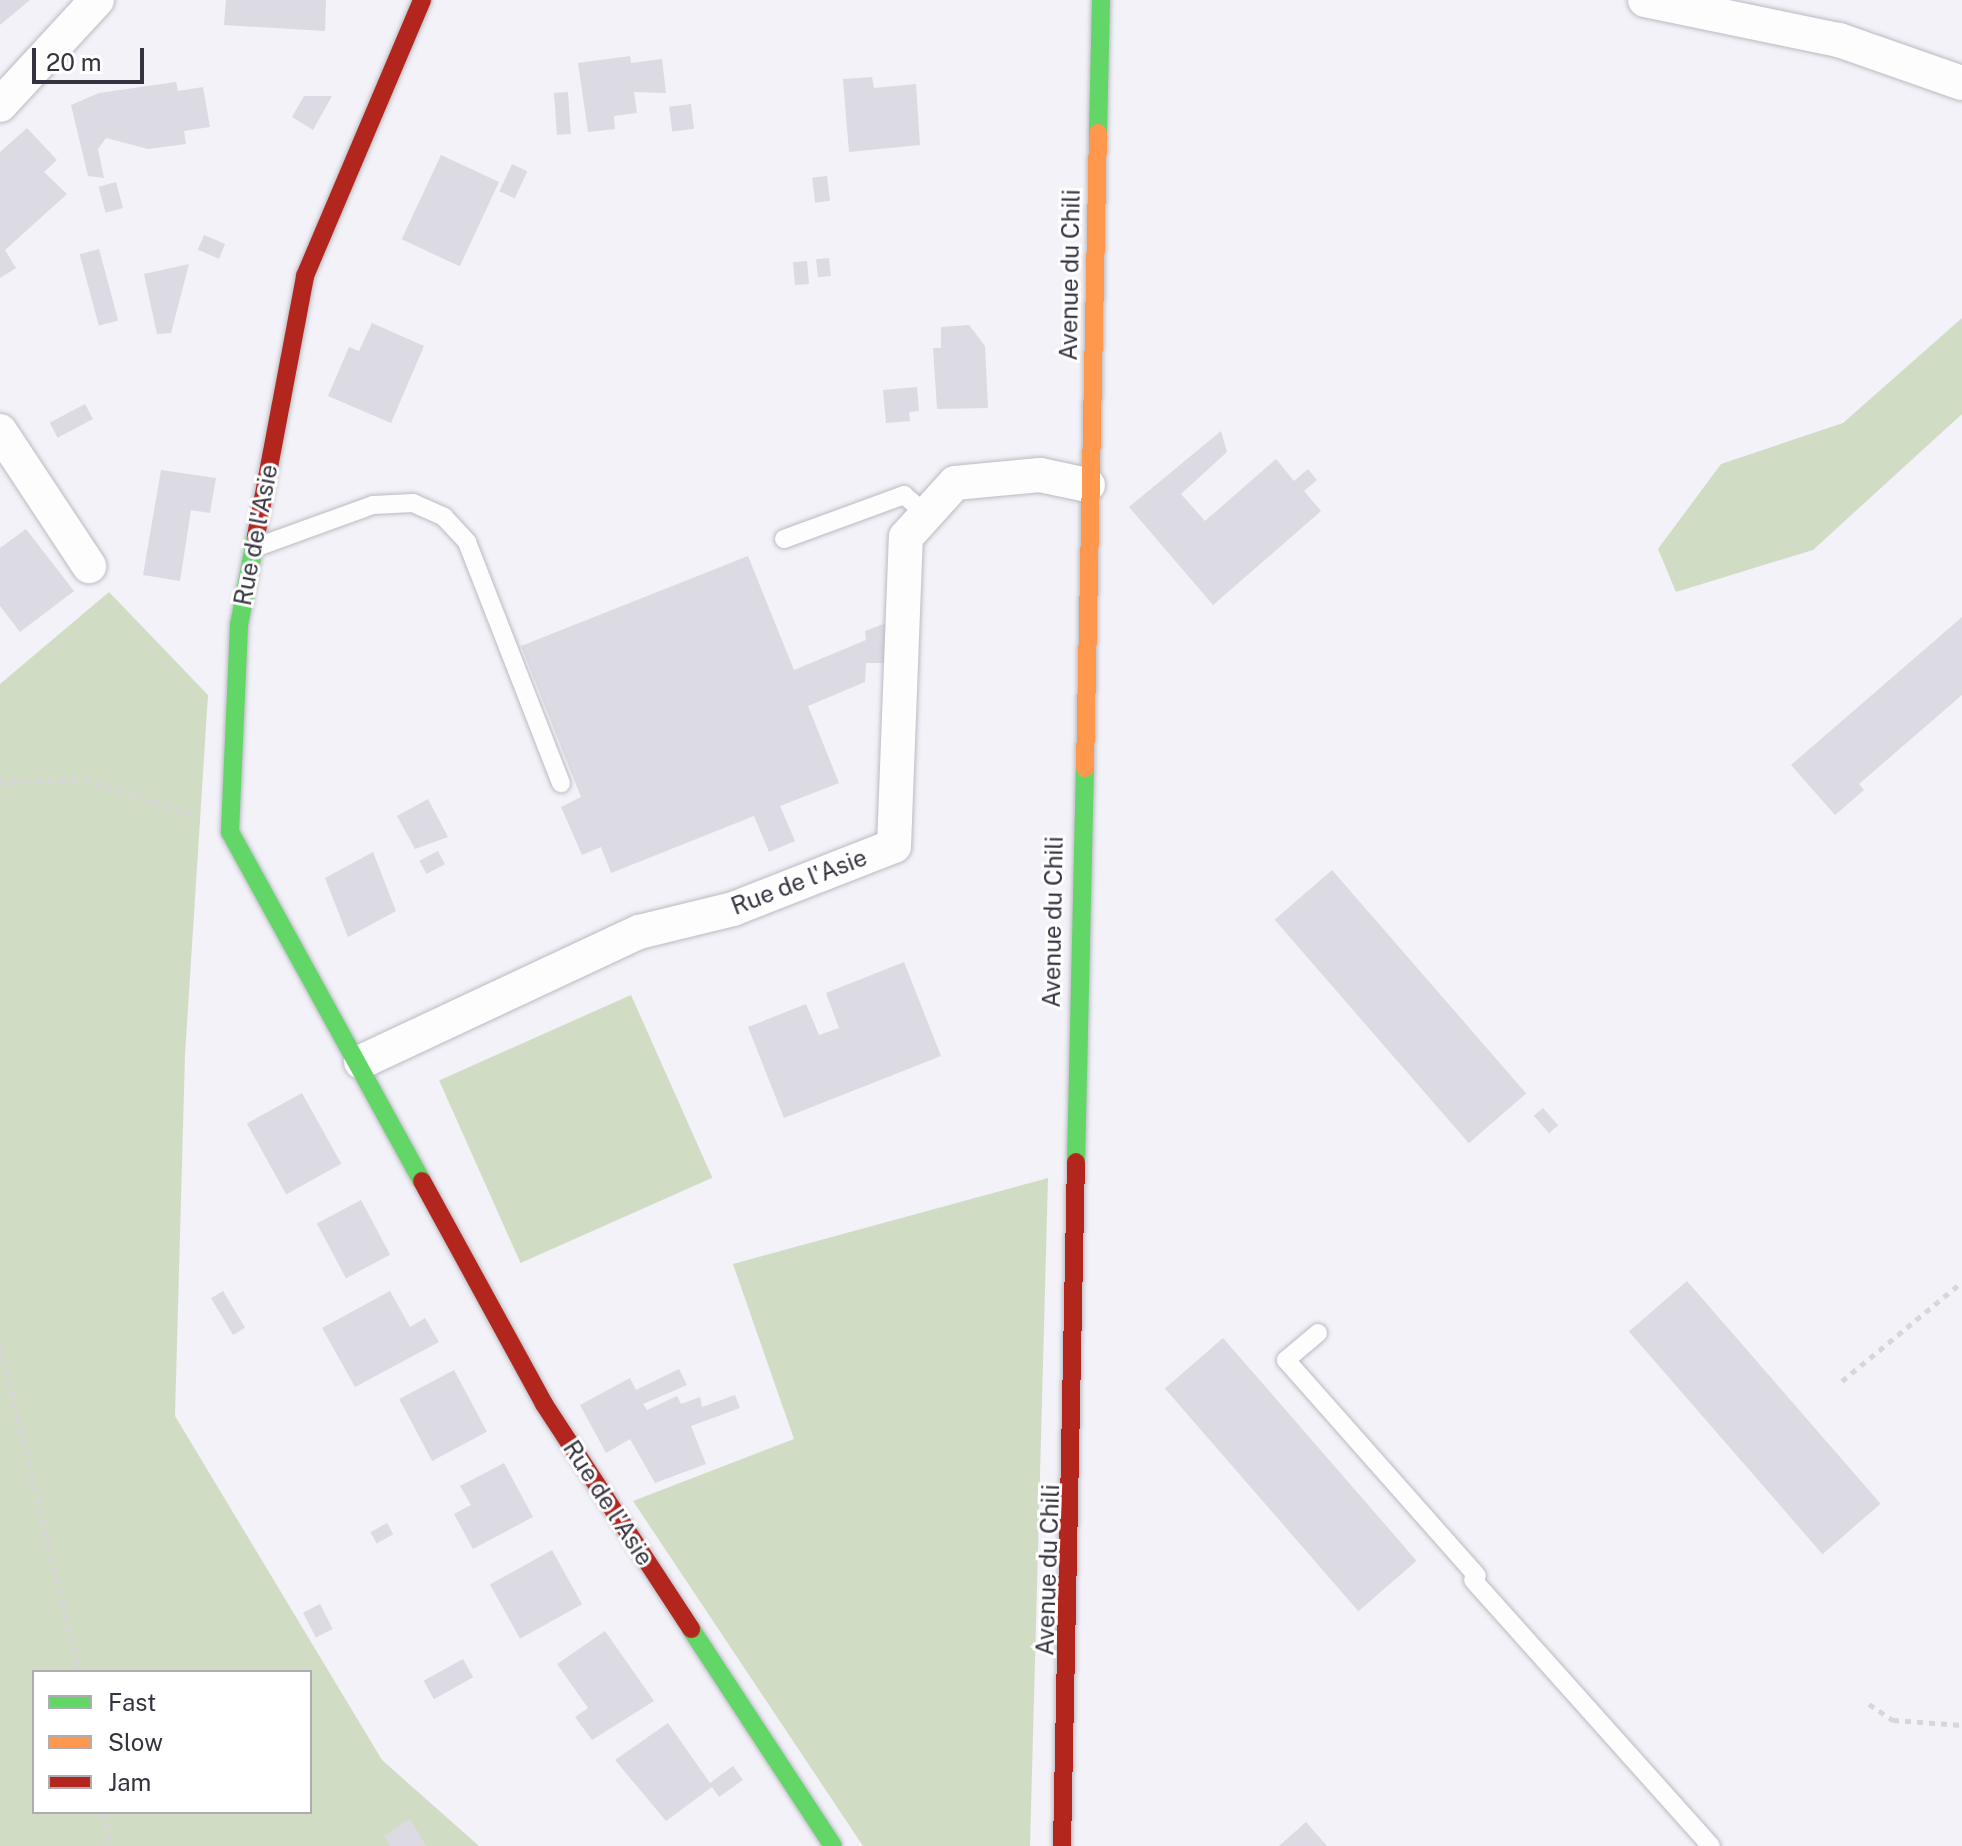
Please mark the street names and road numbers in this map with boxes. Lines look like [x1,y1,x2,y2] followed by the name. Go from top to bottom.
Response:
[1054,189,1086,361] street label: Avenue du Chili
[228,462,284,608] street label: Rue de l'Asie
[1037,836,1069,1008] street label: Avenue du Chili
[727,843,871,921] street label: Rue de l'Asie
[557,1435,659,1571] street label: Rue de l'Asie
[1031,1484,1065,1656] street label: Avenue du Chili

